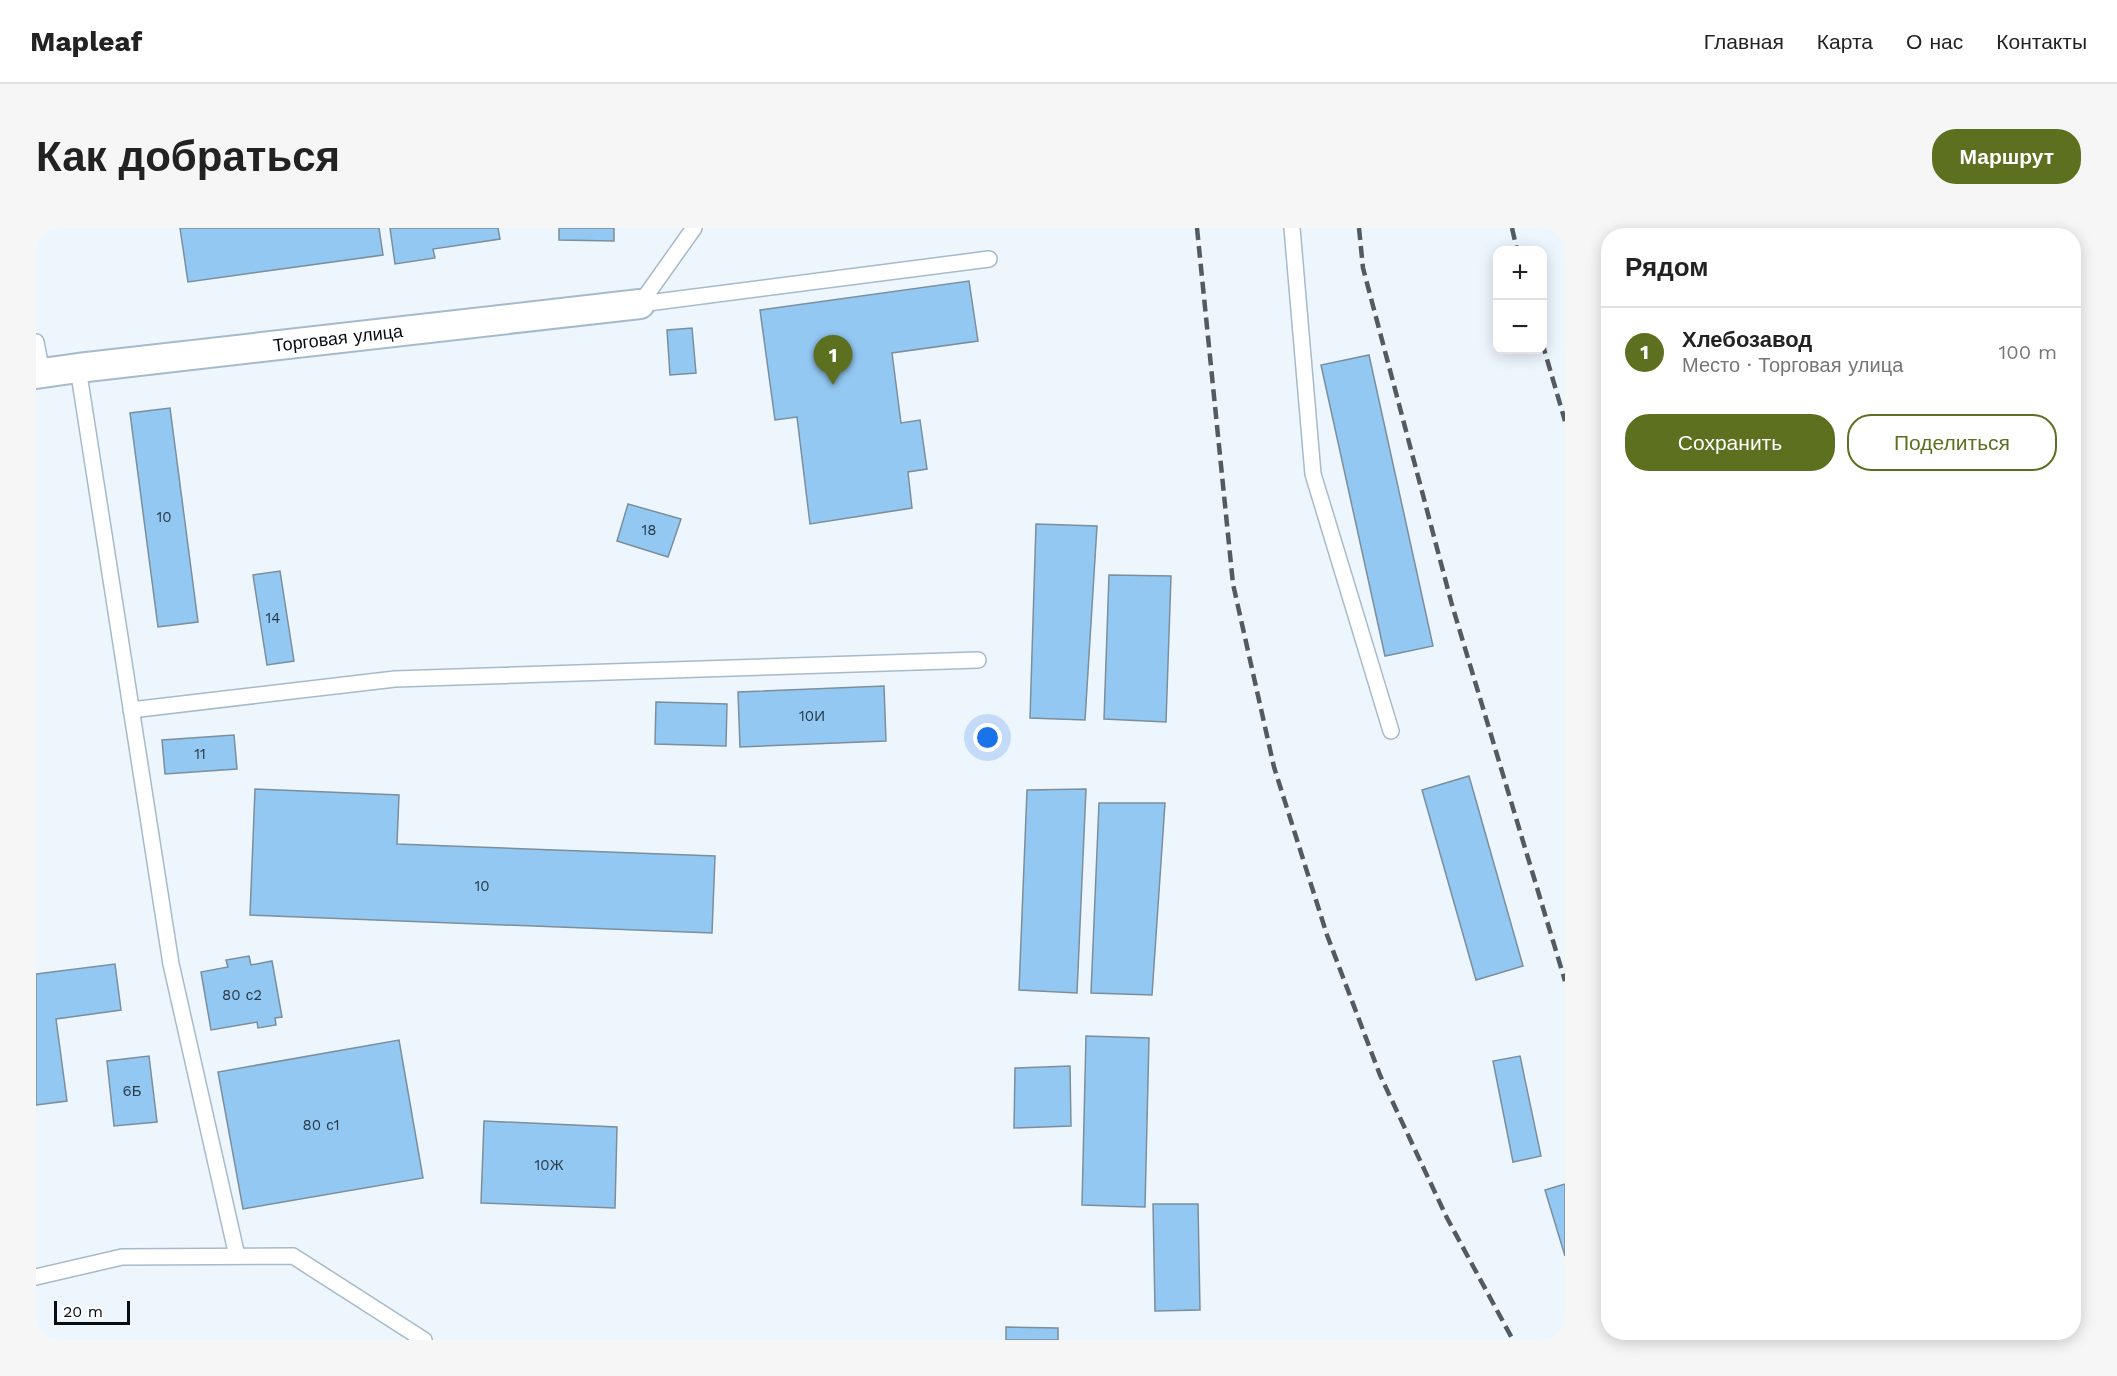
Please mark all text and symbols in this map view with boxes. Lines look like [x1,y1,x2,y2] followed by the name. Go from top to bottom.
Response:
[30,25,142,58] text: Mapleaf
[1704,29,1784,54] text: Главная
[1817,29,1873,54] text: Карта
[1906,29,1963,54] text: О нас
[1996,29,2087,54] text: Контакты
[1932,129,2081,184] button: Маршрут
[36,132,340,181] text: Как добраться
[1493,246,1547,354] map controls
[1493,246,1547,300] button: +
[1625,252,1708,282] text: Рядом
[1493,300,1547,354] button: −
[272,320,405,356] street label: Торговая улица
[1682,327,1812,352] text: Хлебозавод
[814,336,852,385] pin: 1
[1640,340,1649,364] text: 1
[1998,340,2057,364] text: 100 m
[1682,353,1903,377] text: Место · Торговая улица
[1625,414,1835,471] button: Сохранить
[1847,414,2057,471] button: Поделиться
[156,508,172,526] house number: 10
[641,521,657,539] house number: 18
[265,609,281,627] house number: 14
[799,707,825,725] house number: 10И
[973,723,1002,752] your location
[194,745,206,763] house number: 11
[474,877,490,895] house number: 10
[222,986,262,1004] house number: 80 с2
[123,1082,142,1100] house number: 6Б
[302,1116,340,1134] house number: 80 с1
[534,1156,564,1174] house number: 10Ж
[54,1298,130,1326] scale bar
[63,1302,103,1321] text: 20 m

